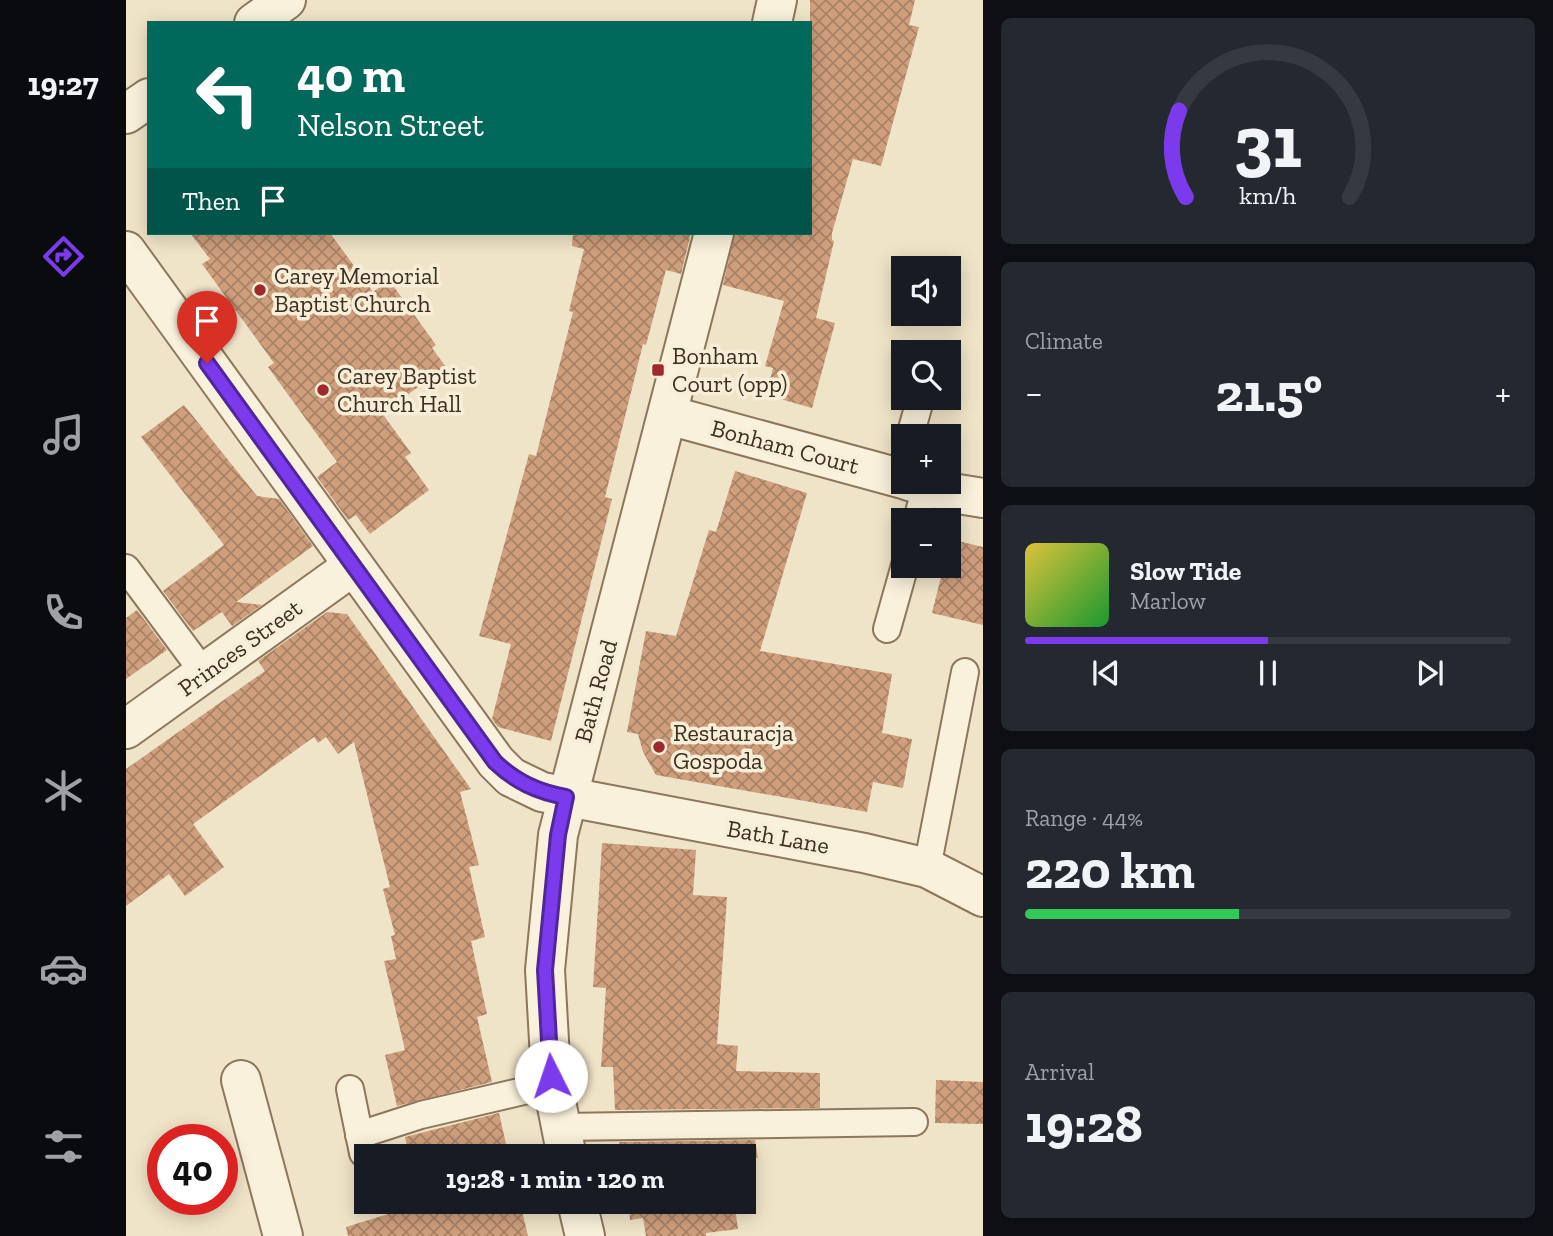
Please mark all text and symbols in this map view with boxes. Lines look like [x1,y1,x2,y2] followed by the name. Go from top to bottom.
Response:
[297,46,405,105] text: 40 m
[182,49,273,140] icon: left
[27,65,99,103] text: 19:27
[1234,98,1302,186] text: 31
[297,106,484,144] text: Nelson Street
[1239,180,1297,210] text: km/h
[254,182,292,220] icon: arrive
[182,185,240,217] text: Then
[39,232,88,281] icon: directions
[891,256,961,578] map controls
[891,256,961,326] button: sound
[274,261,439,318] place label: Carey Memorial Baptist Church
[252,282,268,298] marker: Carey Memorial Baptist Church
[177,291,237,363] pin
[188,302,226,340] icon: arrive
[1025,327,1103,355] text: Climate
[891,340,961,410] button: search
[672,341,787,398] place label: Bonham Court (opp)
[337,361,477,418] place label: Carey Baptist Church Hall
[650,362,666,378] marker: Bonham Court (opp)
[1215,362,1322,424] text: 21.5°
[1025,370,1043,416] text: −
[1495,370,1511,416] text: +
[315,382,331,398] marker: Carey Baptist Church Hall
[39,410,88,459] icon: music
[708,413,862,480] street label: Bonham Court
[891,424,961,494] button: +
[891,508,961,578] button: −
[1130,555,1241,587] text: Slow Tide
[1130,587,1206,615] text: Marlow
[39,588,88,637] icon: phone
[172,593,307,702] street label: Princes Street
[568,636,623,745] street label: Bath Road
[1087,654,1125,692] icon: previous
[1249,654,1287,692] icon: pause
[1411,654,1449,692] icon: next
[673,718,794,775] place label: Restauracja Gospoda
[651,739,667,755] marker: Restauracja Gospoda
[39,766,88,815] icon: climate
[1025,804,1143,832] text: Range · 44%
[725,813,831,860] street label: Bath Lane
[1025,839,1195,901] text: 220 km
[39,944,88,993] icon: car
[514,1039,588,1113] position arrow
[1025,1058,1094,1086] text: Arrival
[1025,1093,1143,1155] text: 19:28
[39,1122,88,1171] icon: filters
[147,1124,238,1215] speed limit sign: 40
[446,1163,664,1195] text: 19:28 · 1 min · 120 m

